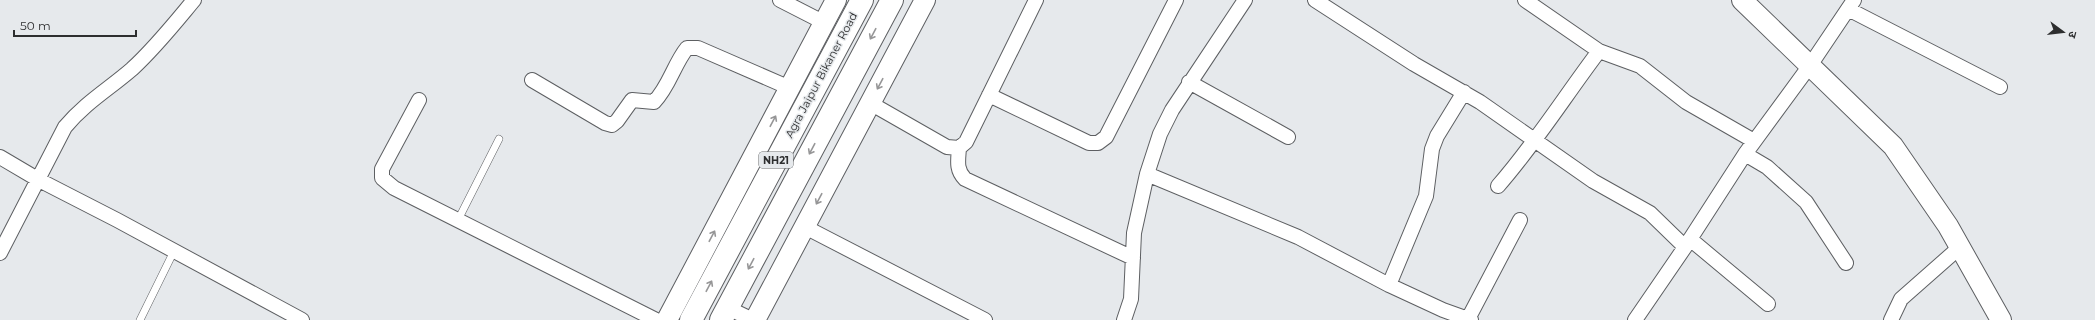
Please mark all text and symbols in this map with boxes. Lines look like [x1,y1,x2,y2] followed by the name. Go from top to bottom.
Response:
[782,10,860,140] street label: Agra Jaipur Bikaner Road
[14,12,136,38] scale bar
[2043,12,2083,52] north arrow
[20,18,51,33] text: 50 m
[869,28,877,40] one-way arrow
[2065,30,2080,40] text: उ
[876,78,884,90] one-way arrow
[769,115,777,127] one-way arrow
[808,143,815,155] one-way arrow
[759,152,793,168] road number: NH21
[815,193,823,205] one-way arrow
[708,230,716,242] one-way arrow
[747,258,754,270] one-way arrow
[706,280,713,292] one-way arrow

